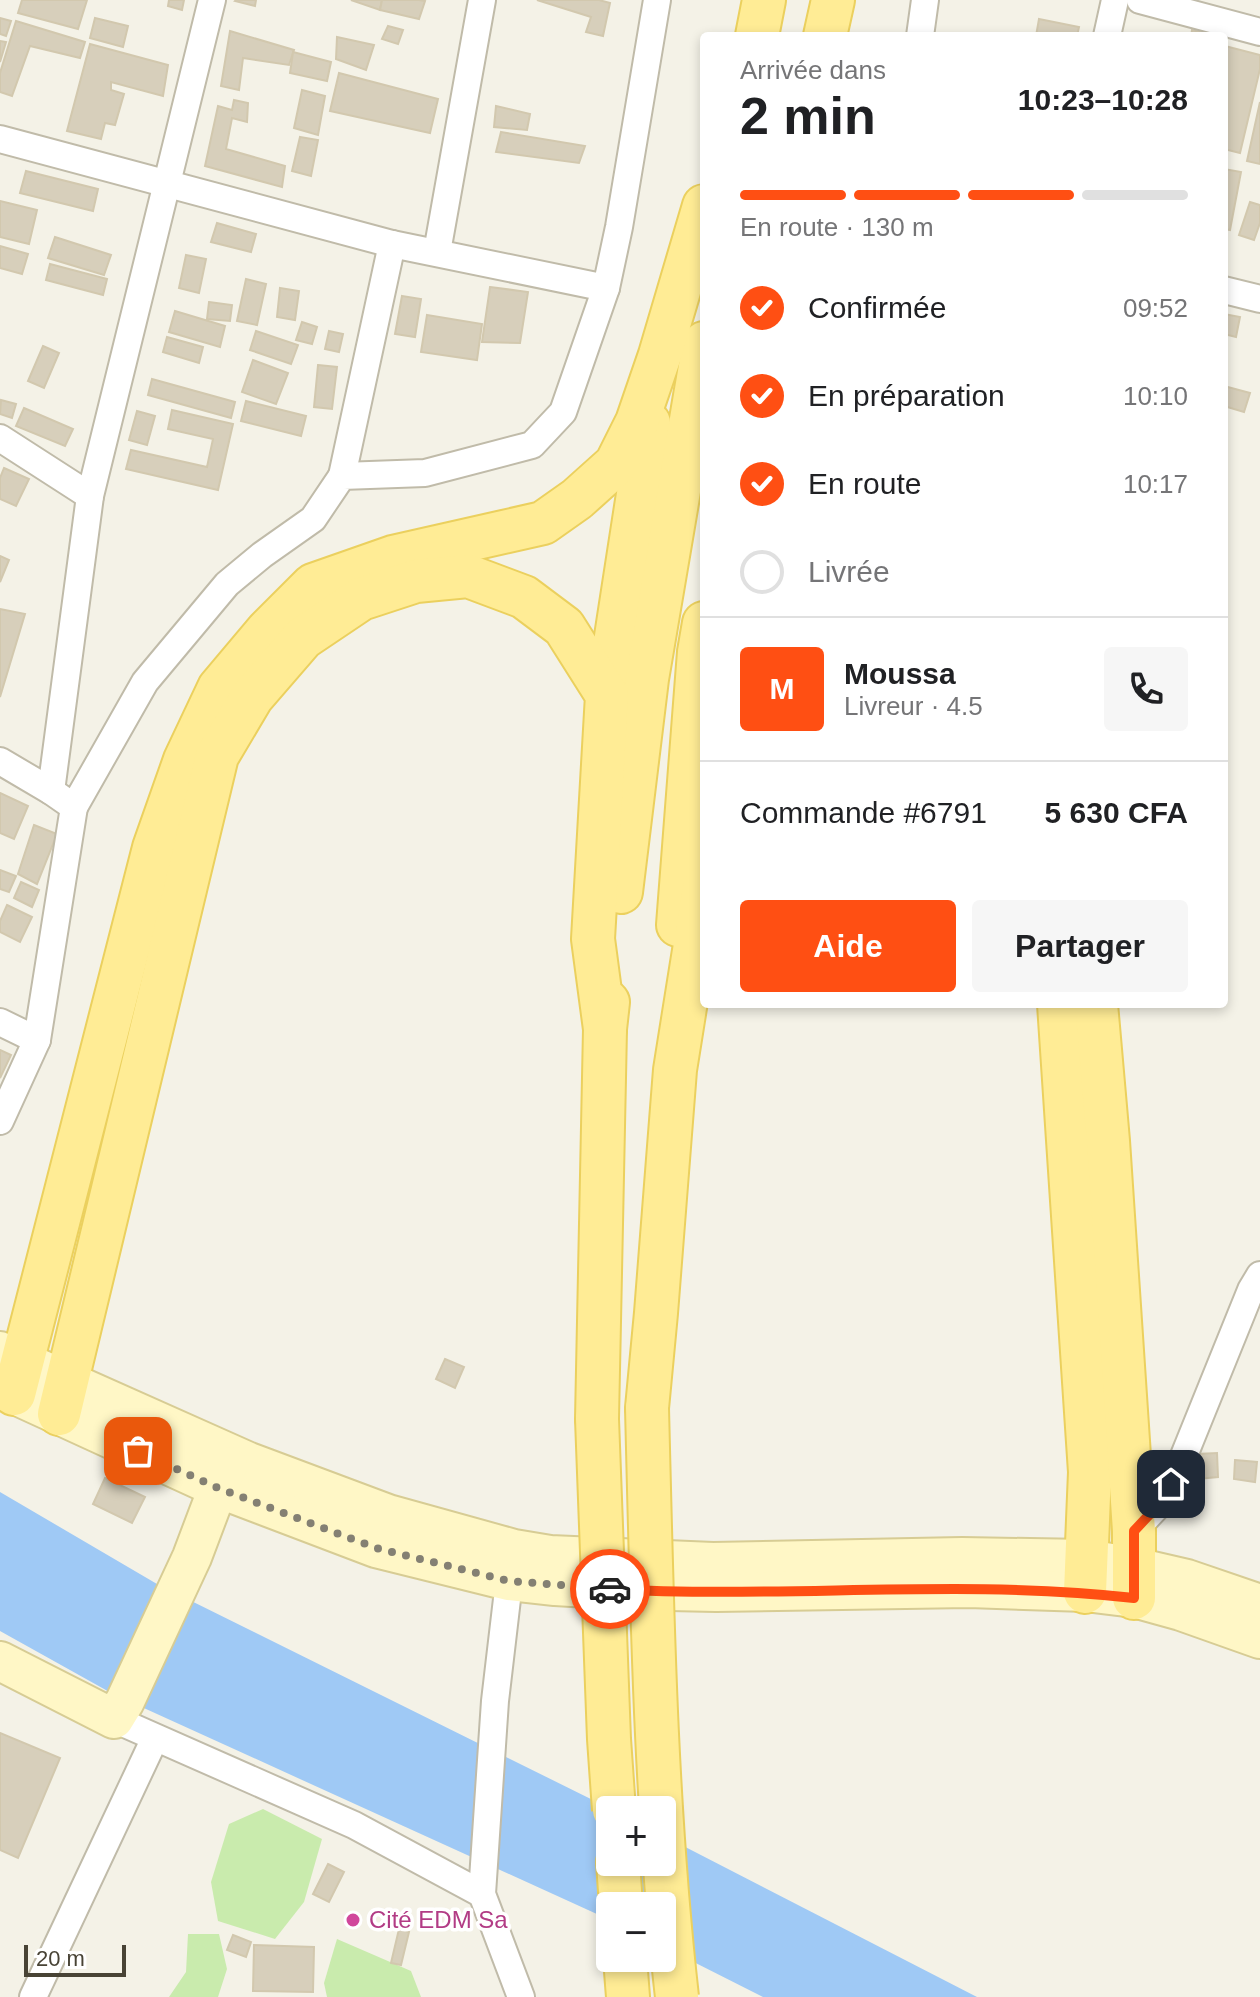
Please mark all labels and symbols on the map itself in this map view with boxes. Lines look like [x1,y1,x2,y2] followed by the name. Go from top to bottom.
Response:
[104,1417,172,1485] pin
[1137,1450,1205,1518] pin
[570,1549,650,1629] courier
[369,1906,508,1933] place label: Cité EDM Sa
[344,1911,362,1929] marker: Cité EDM Sa
[24,1941,126,1977] scale bar

